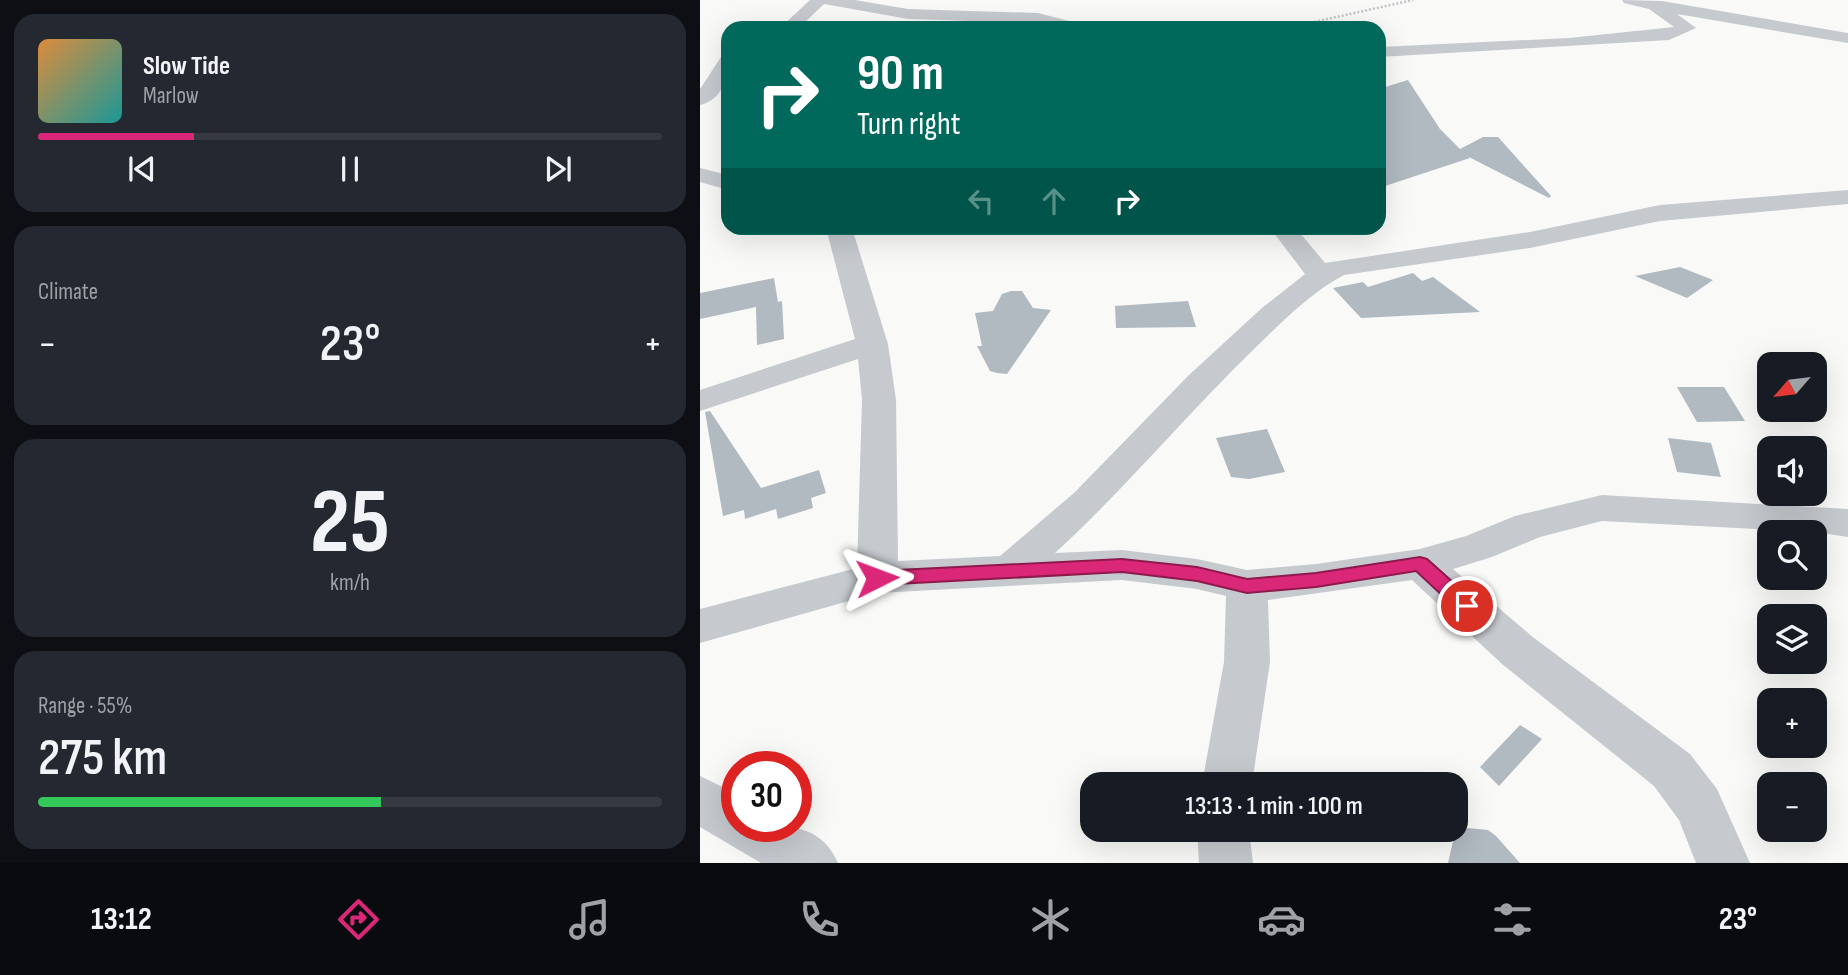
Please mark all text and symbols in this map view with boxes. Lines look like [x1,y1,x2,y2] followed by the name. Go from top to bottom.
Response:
[857,45,944,104] text: 90 m
[742,49,833,140] icon: right
[143,51,230,82] text: Slow Tide
[143,82,199,110] text: Marlow
[857,105,961,144] text: Turn right
[123,150,161,188] icon: previous
[331,150,369,188] icon: pause
[539,150,577,188] icon: next
[962,182,1000,220] icon: left
[1035,182,1073,220] icon: ahead
[1108,182,1146,220] icon: right
[38,278,98,306] text: Climate
[320,313,380,376] text: 23°
[38,322,57,367] text: −
[643,322,662,367] text: +
[1757,352,1827,422] north arrow
[1757,352,1827,842] map controls
[1757,436,1827,506] button: sound
[310,469,390,578] text: 25
[1757,520,1827,590] button: search
[840,541,914,615] position arrow
[330,569,370,597] text: km/h
[1437,576,1497,636] pin
[1448,587,1486,625] icon: arrive
[1757,604,1827,674] button: layers
[1757,688,1827,758] button: +
[38,692,132,720] text: Range · 55%
[38,727,167,790] text: 275 km
[721,751,812,842] speed limit sign: 30
[1757,772,1827,842] button: −
[1185,791,1363,822] text: 13:13 · 1 min · 100 m
[334,895,383,944] icon: directions
[565,895,614,944] icon: music
[795,895,844,944] icon: phone
[1026,895,1075,944] icon: climate
[1257,895,1306,944] icon: car
[1488,895,1537,944] icon: filters
[91,900,152,939] text: 13:12
[1719,900,1757,939] text: 23°

